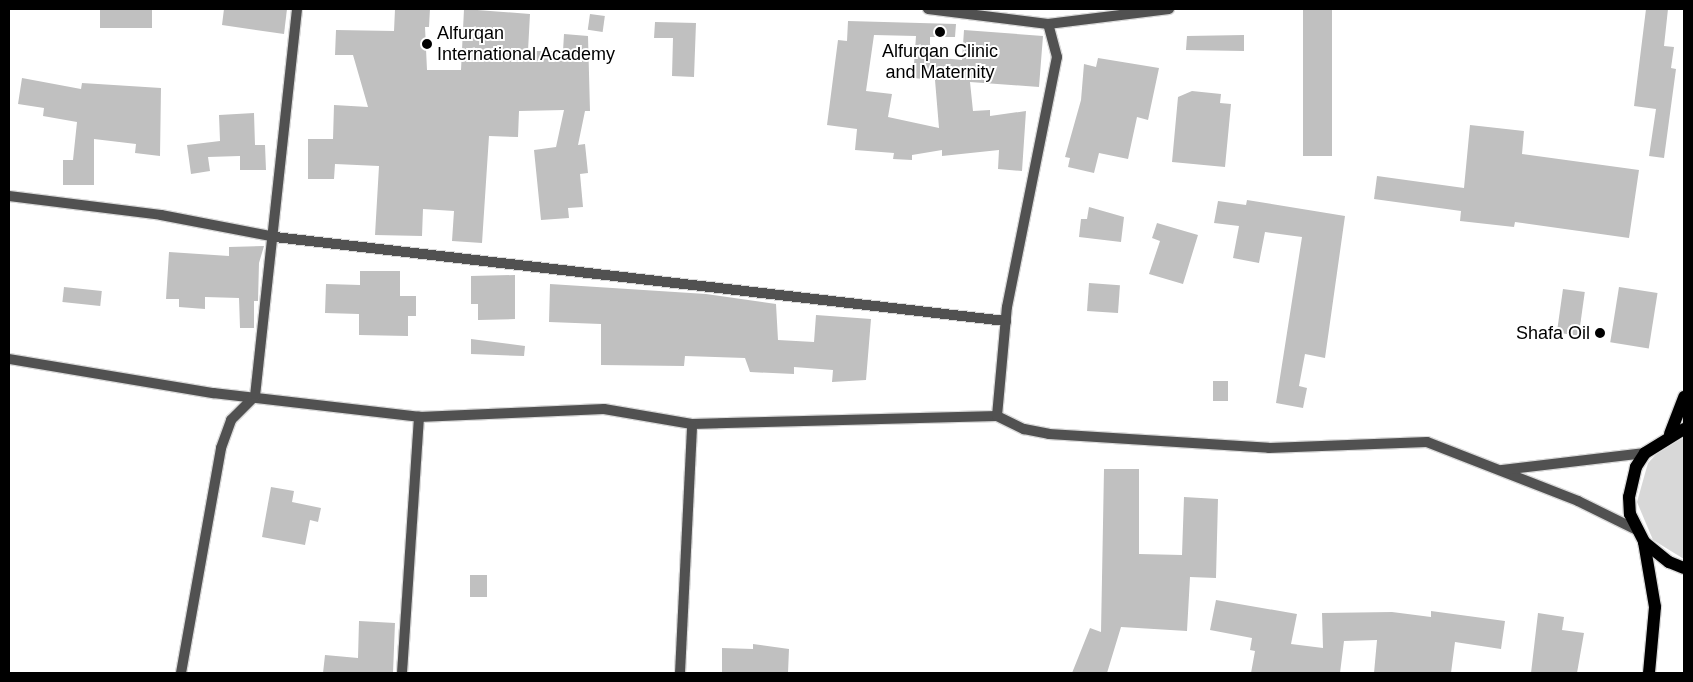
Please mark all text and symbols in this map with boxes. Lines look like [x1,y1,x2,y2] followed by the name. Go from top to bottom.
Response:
[437,23,616,66] place label: Alfurqan International Academy
[933,25,947,39] marker: Alfurqan Clinic and Maternity
[421,38,433,50] marker: Alfurqan International Academy
[882,41,998,84] place label: Alfurqan Clinic and Maternity
[1516,322,1590,344] place label: Shafa Oil
[1594,327,1606,339] marker: Shafa Oil

